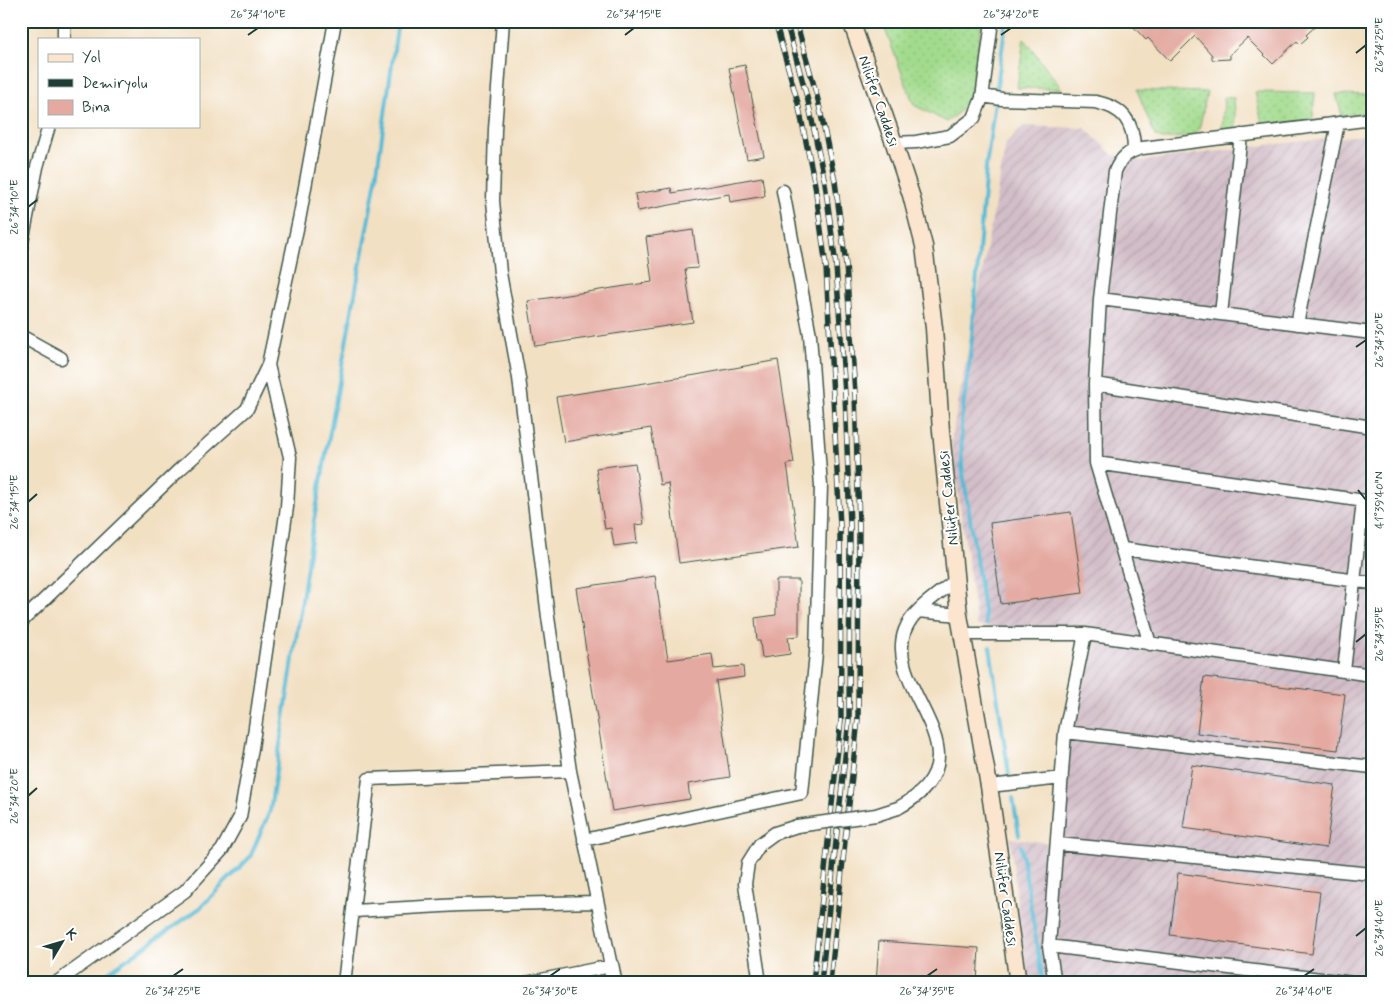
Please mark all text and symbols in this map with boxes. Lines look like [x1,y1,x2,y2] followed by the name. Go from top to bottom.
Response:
[230,7,286,23] text: 26°34'10"E
[607,7,661,23] text: 26°34'15"E
[983,7,1039,23] text: 26°34'20"E
[1372,17,1388,73] text: 26°34'25"E
[38,38,200,128] legend
[82,48,101,68] text: Yol
[853,53,903,150] street label: Nilüfer Caddesi
[82,74,148,94] text: Demiryolu
[82,98,110,118] text: Bina
[7,179,23,235] text: 26°34'10"E
[1372,312,1388,368] text: 26°34'30"E
[934,449,964,546] street label: Nilüfer Caddesi
[1372,471,1388,529] text: 41°39'40"N
[7,475,23,529] text: 26°34'15"E
[1372,606,1388,662] text: 26°34'35"E
[7,768,23,824] text: 26°34'20"E
[988,851,1022,948] street label: Nilüfer Caddesi
[1372,899,1388,957] text: 26°34'40"E
[38,916,88,966] north arrow
[61,925,82,945] text: K
[145,984,201,1000] text: 26°34'25"E
[522,984,578,1000] text: 26°34'30"E
[899,984,955,1000] text: 26°34'35"E
[1275,984,1333,1000] text: 26°34'40"E

